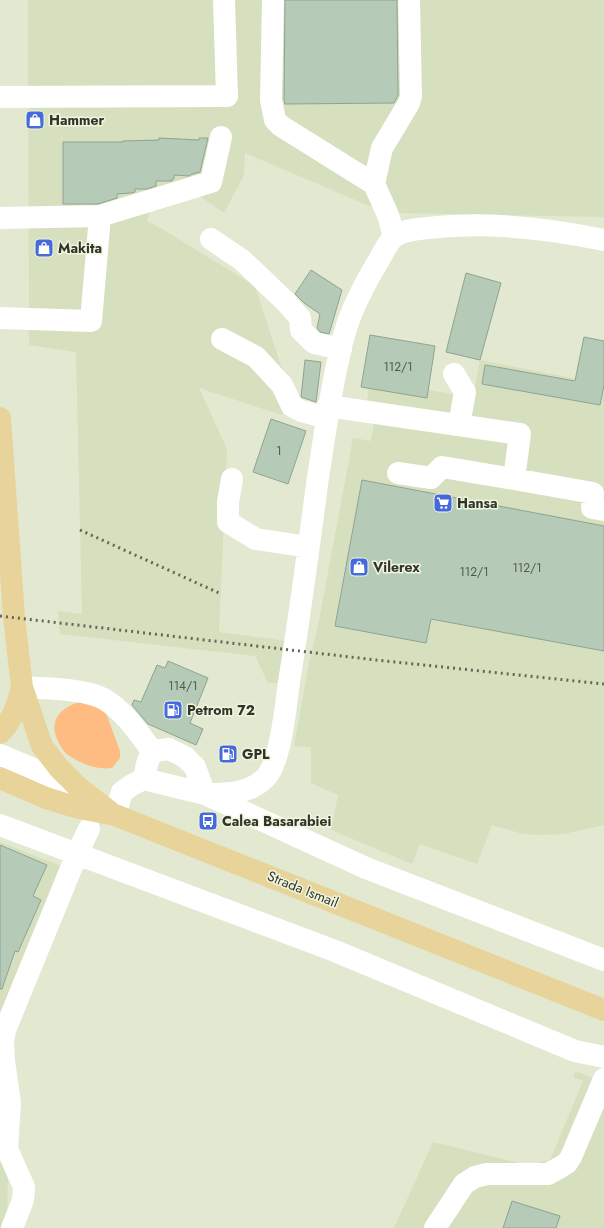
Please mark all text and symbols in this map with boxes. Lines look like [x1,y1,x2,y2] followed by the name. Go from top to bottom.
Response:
[24,109,46,131] shop icon: Hammer
[49,110,105,130] place label: Hammer
[33,237,55,259] shop icon: Makita
[58,238,102,258] place label: Makita
[383,358,413,376] house number: 112/1
[276,442,282,460] house number: 1
[432,492,454,514] supermarket icon: Hansa
[457,493,498,513] place label: Hansa
[348,556,370,578] shop icon: Vilerex
[372,557,420,577] place label: Vilerex
[512,559,542,577] house number: 112/1
[459,563,489,581] house number: 112/1
[168,677,198,695] house number: 114/1
[162,699,184,721] fuel station icon: Petrom 72
[187,700,255,720] place label: Petrom 72
[217,743,239,765] fuel station icon: GPL
[242,744,270,764] place label: GPL
[197,810,219,832] bus stop icon: Calea Basarabiei
[222,811,332,831] place label: Calea Basarabiei
[264,866,342,912] street label: Strada Ismail

